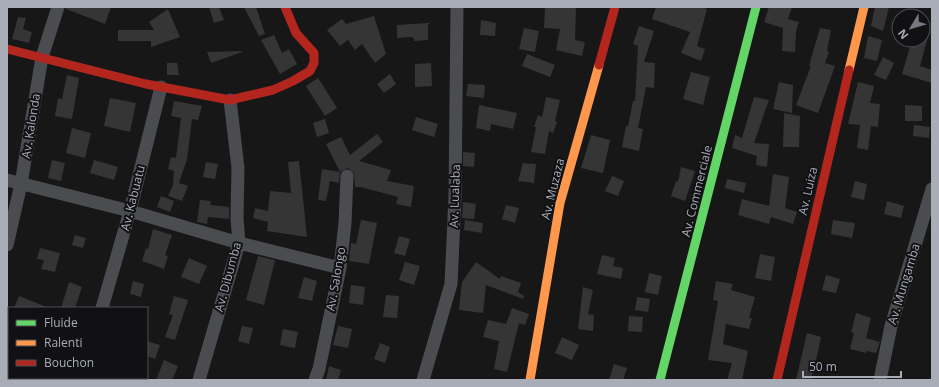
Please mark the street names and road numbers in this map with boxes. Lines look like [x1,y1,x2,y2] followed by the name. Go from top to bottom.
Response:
[17,92,44,160] street label: Av. Kalonda
[677,143,716,238] street label: Av. Commerciale
[537,156,568,221] street label: Av. Muzaza
[116,163,149,232] street label: Av. Kabuatu
[445,164,464,228] street label: Av. Lualaba
[794,165,821,217] street label: Av. Luiza
[210,240,245,314] street label: Av. Dibumba
[883,241,924,326] street label: Av. Mungamba
[322,246,349,312] street label: Av. Salongo

